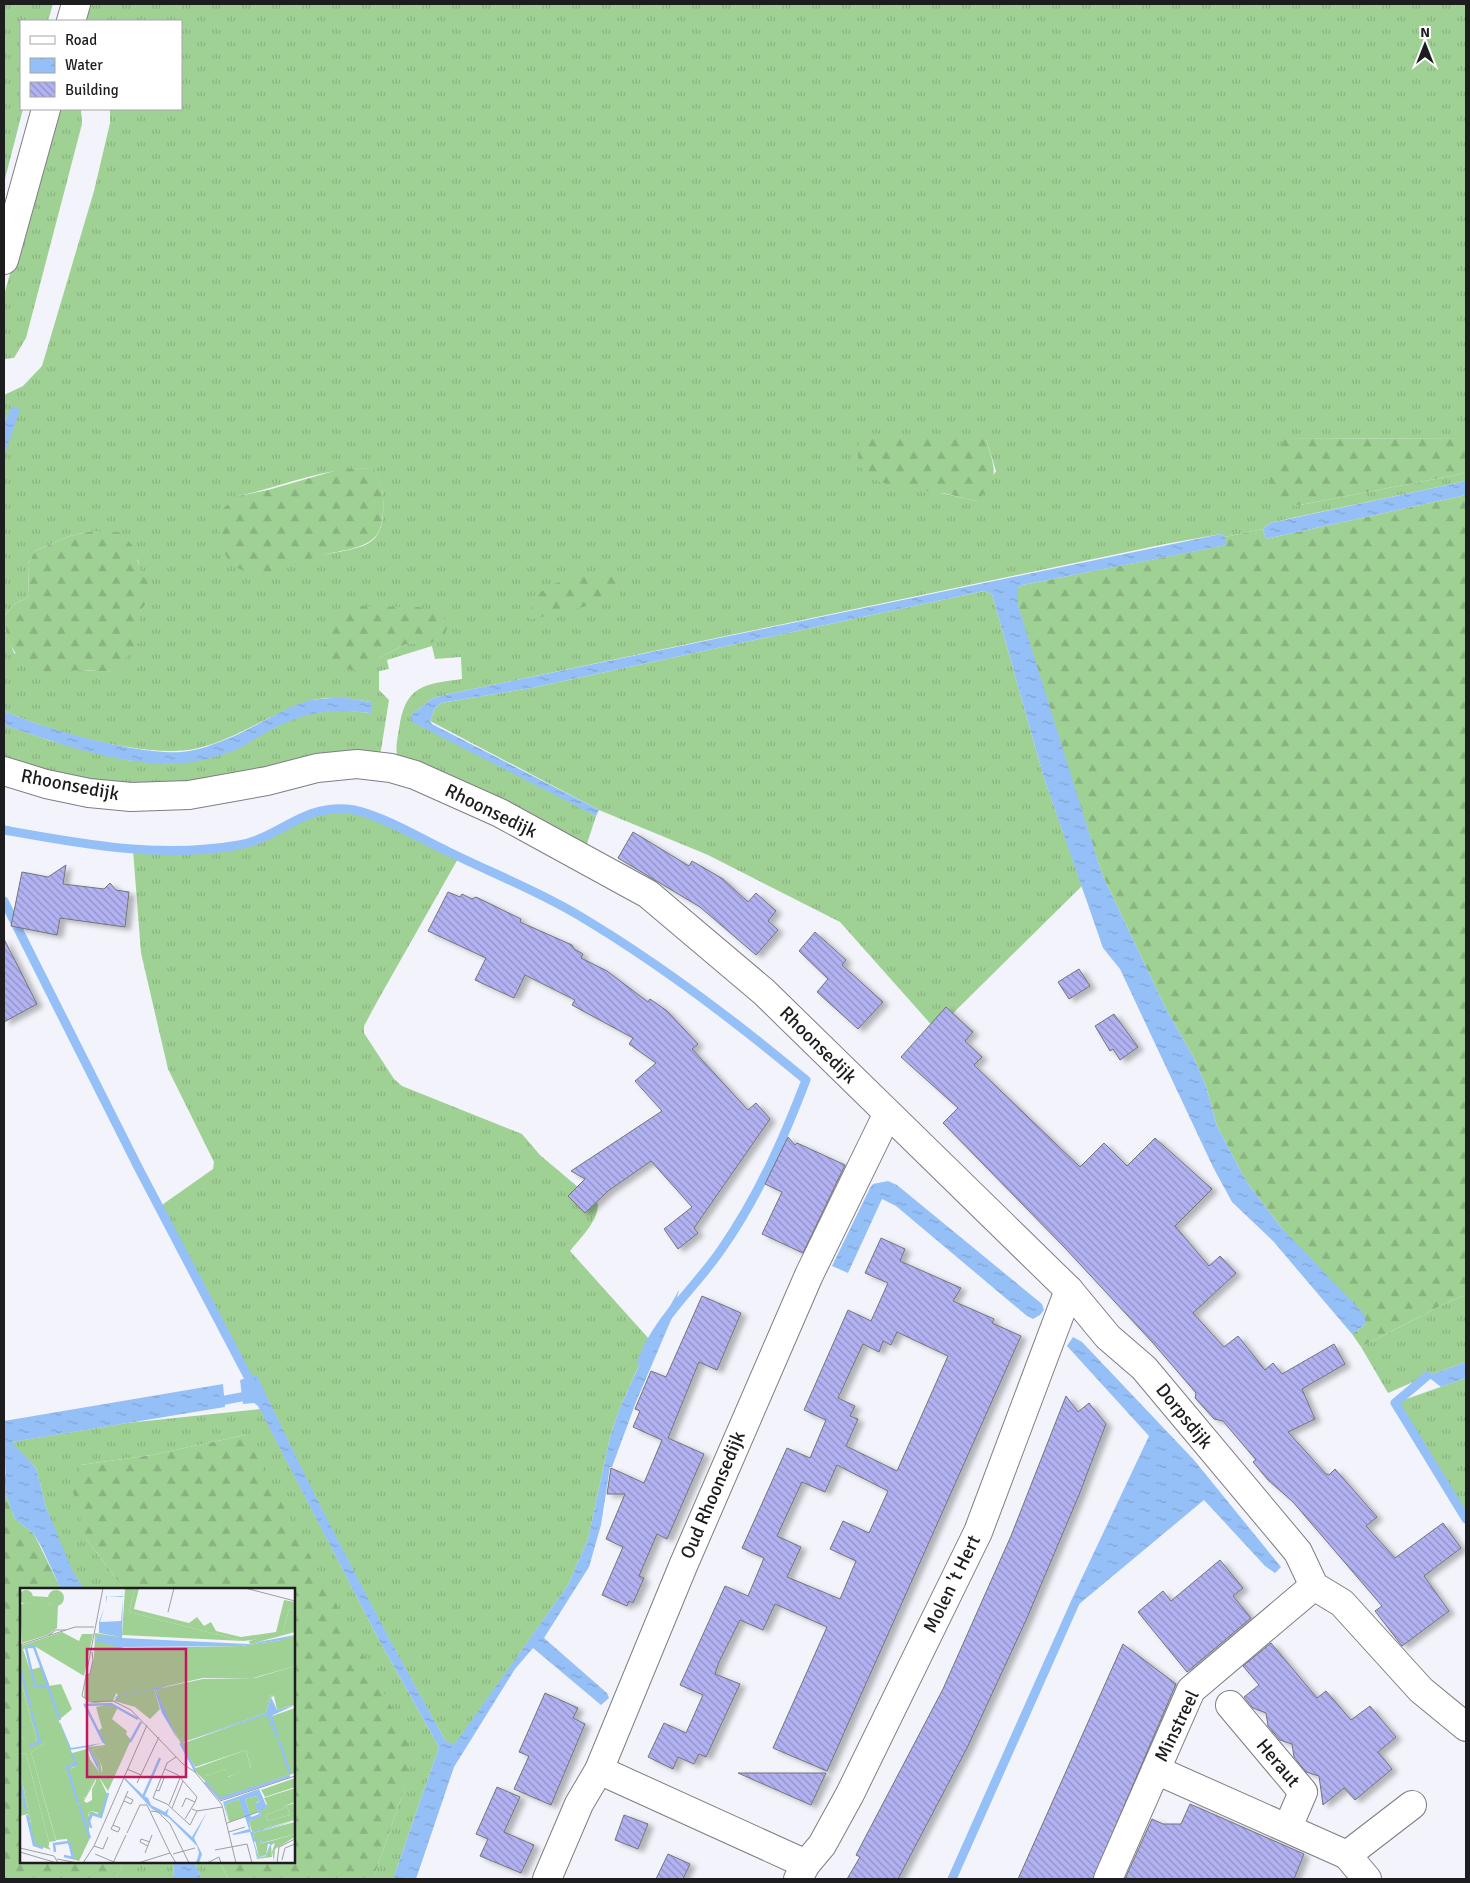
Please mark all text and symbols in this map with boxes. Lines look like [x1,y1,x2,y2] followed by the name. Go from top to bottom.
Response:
[20,20,182,110] legend
[1400,20,1450,70] north arrow
[1420,24,1430,41] text: N
[65,31,97,49] text: Road
[65,56,103,74] text: Water
[65,81,119,99] text: Building
[19,764,122,806] street label: Rhoonsedijk
[441,778,541,844] street label: Rhoonsedijk
[774,1001,862,1089] street label: Rhoonsedijk
[1150,1378,1218,1454] street label: Dorpsdijk
[675,1427,751,1563] street label: Oud Rhoonsedijk
[918,1531,986,1637] street label: Molen 't Hert
[20,1588,295,1863] inset map
[1149,1686,1205,1766] street label: Minstreel
[1251,1734,1305,1792] street label: Heraut

